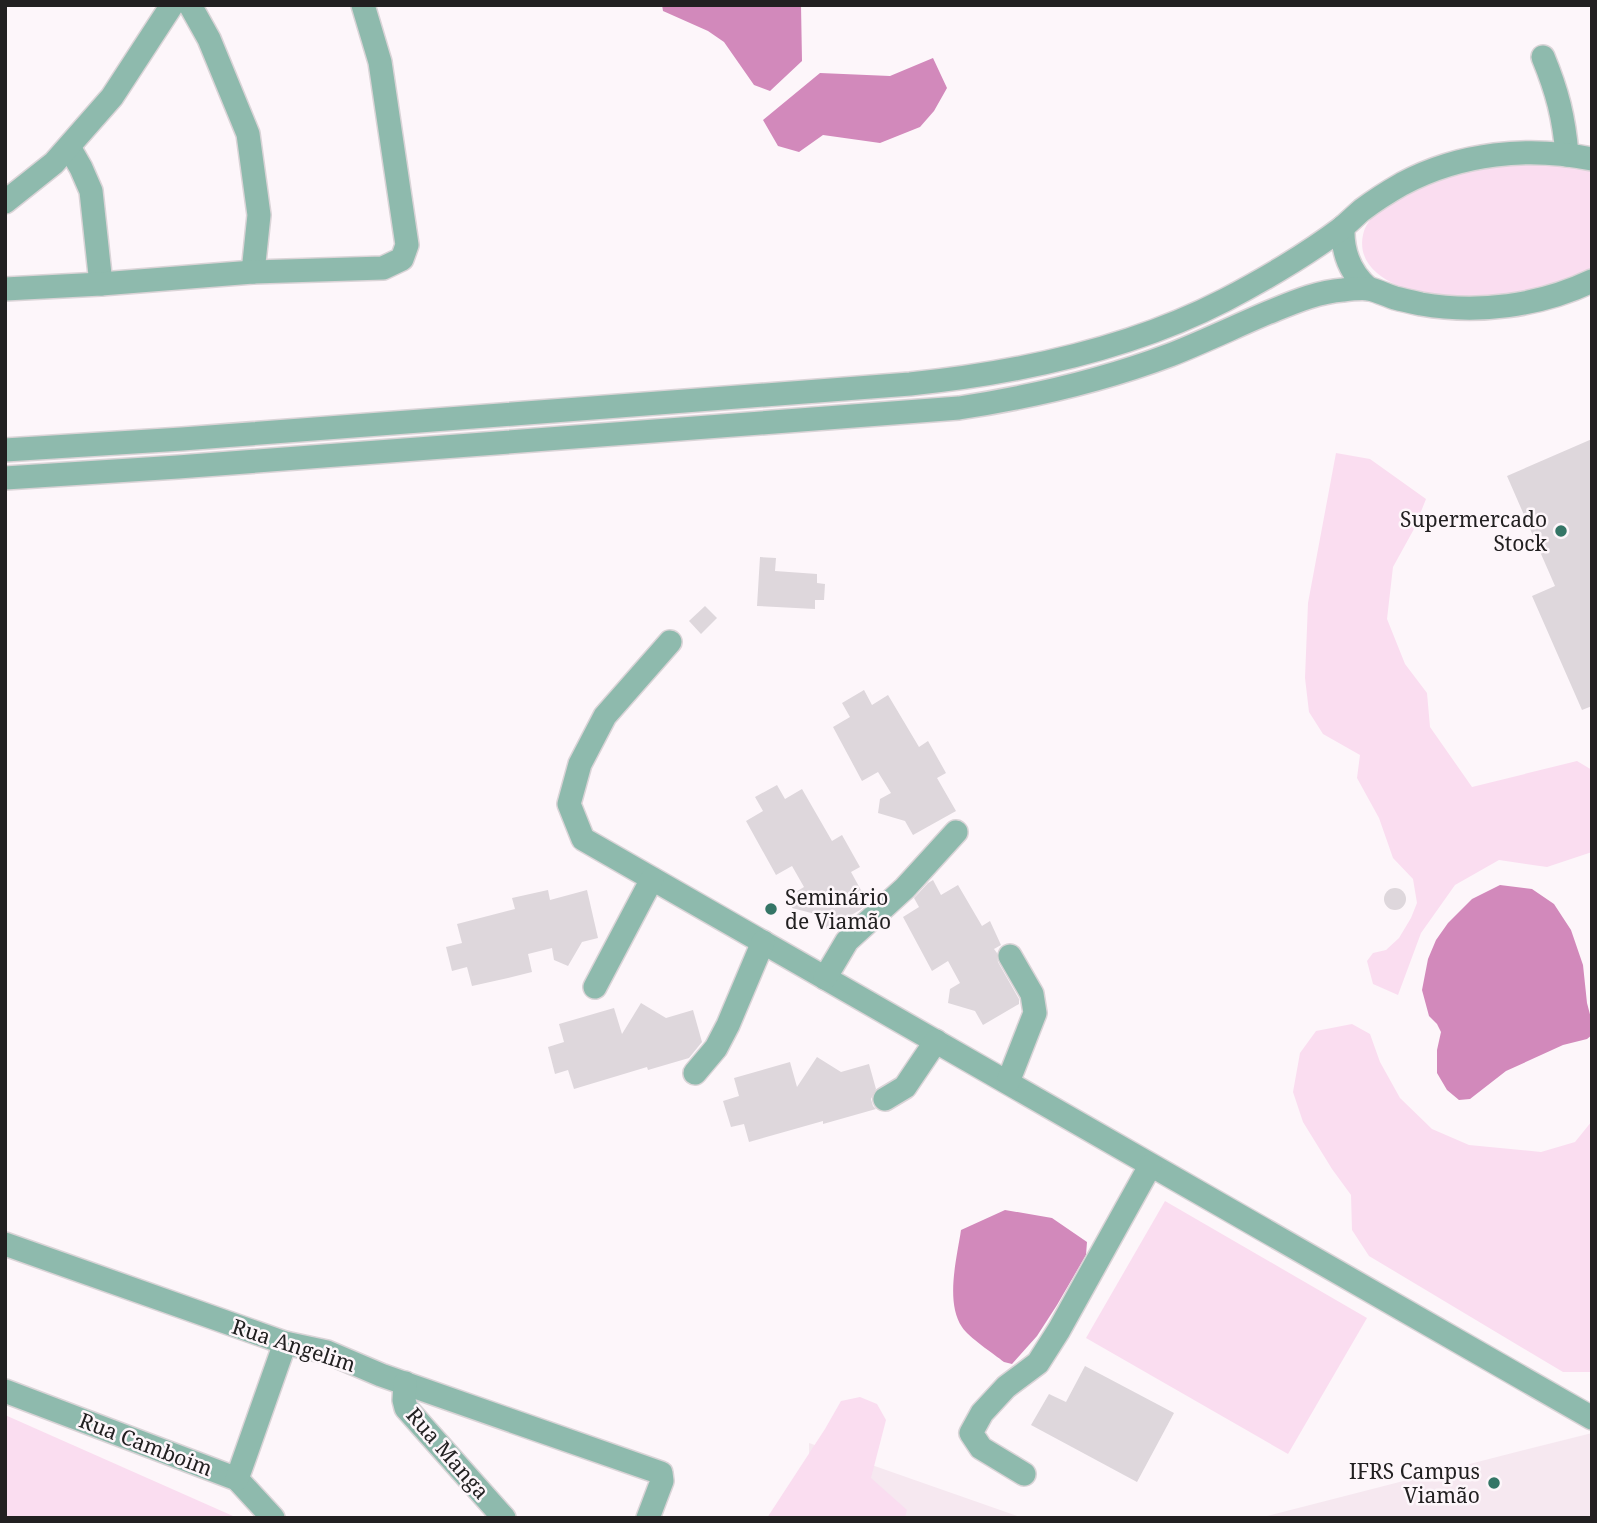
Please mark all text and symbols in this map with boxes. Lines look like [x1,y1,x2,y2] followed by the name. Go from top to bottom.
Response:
[1400,505,1548,557] place label: Supermercado Stock
[1553,523,1569,539] marker: Supermercado Stock
[785,883,891,935] place label: Seminário de Viamão
[763,901,779,917] marker: Seminário de Viamão
[229,1312,360,1378] street label: Rua Angelim
[400,1401,496,1505] street label: Rua Manga
[75,1406,217,1482] street label: Rua Camboim
[1349,1457,1480,1509] place label: IFRS Campus Viamão
[1486,1475,1502,1491] marker: IFRS Campus Viamão

